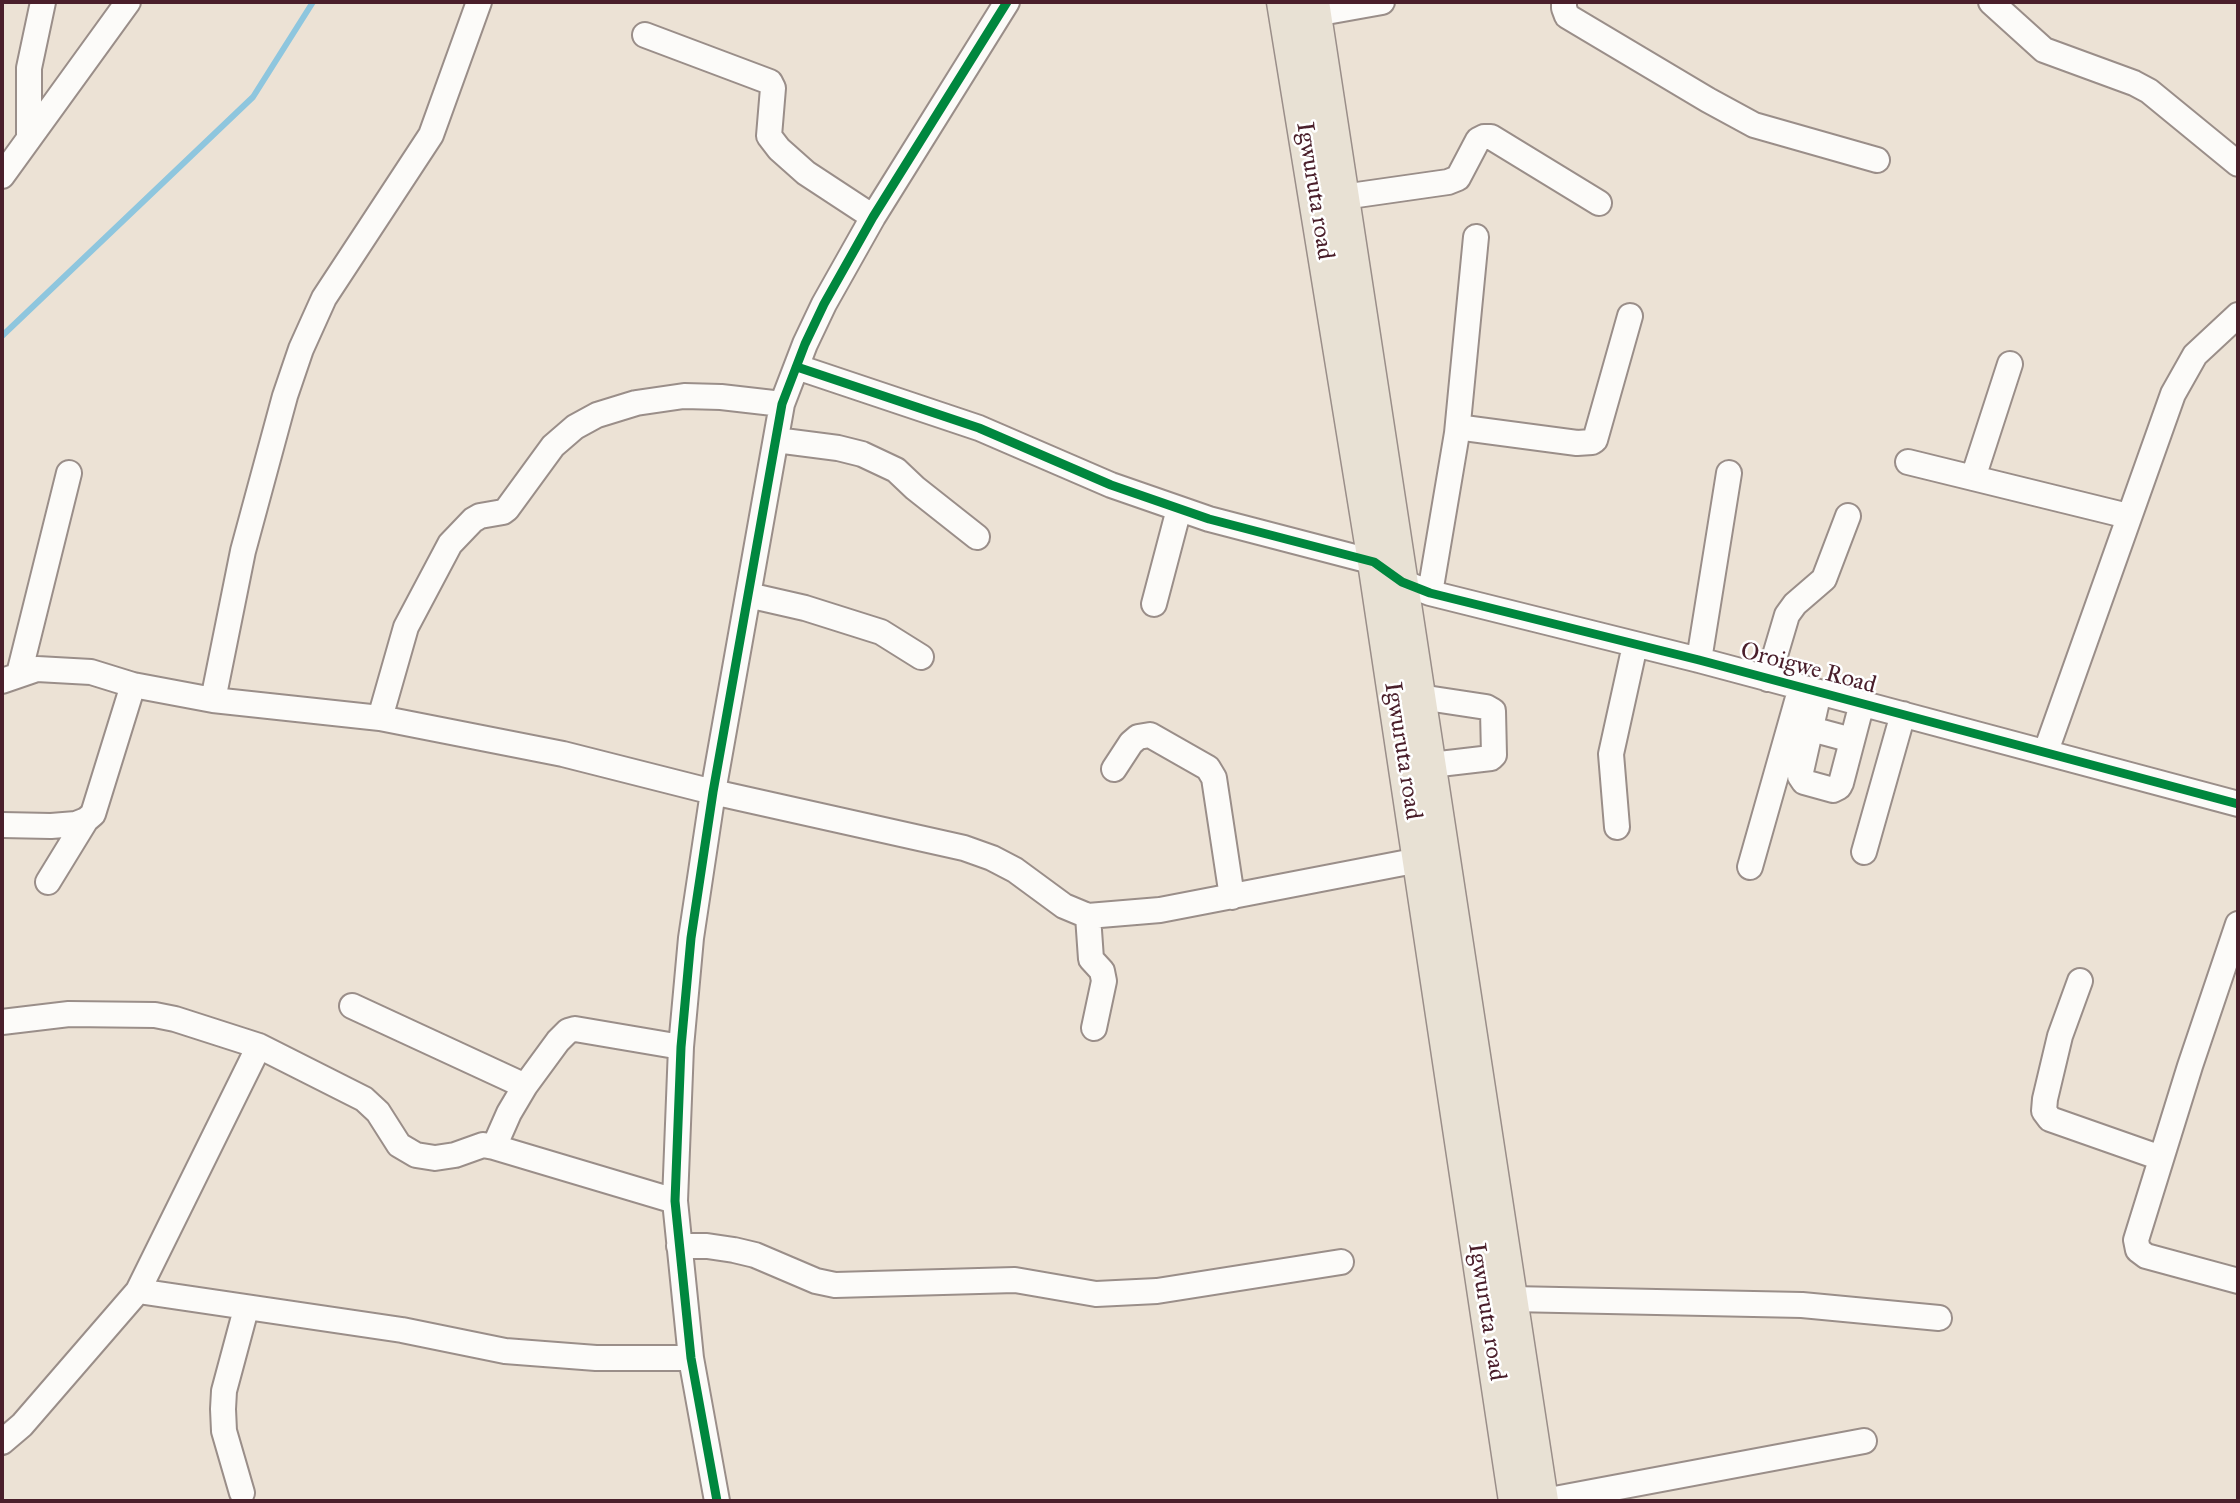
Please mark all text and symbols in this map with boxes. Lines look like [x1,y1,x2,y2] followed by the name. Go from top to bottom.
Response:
[1289,120,1339,262] street label: Igwuruta road
[1737,637,1879,701] street label: Oroigwe Road
[1377,680,1427,822] street label: Igwuruta road
[1461,1241,1511,1383] street label: Igwuruta road

